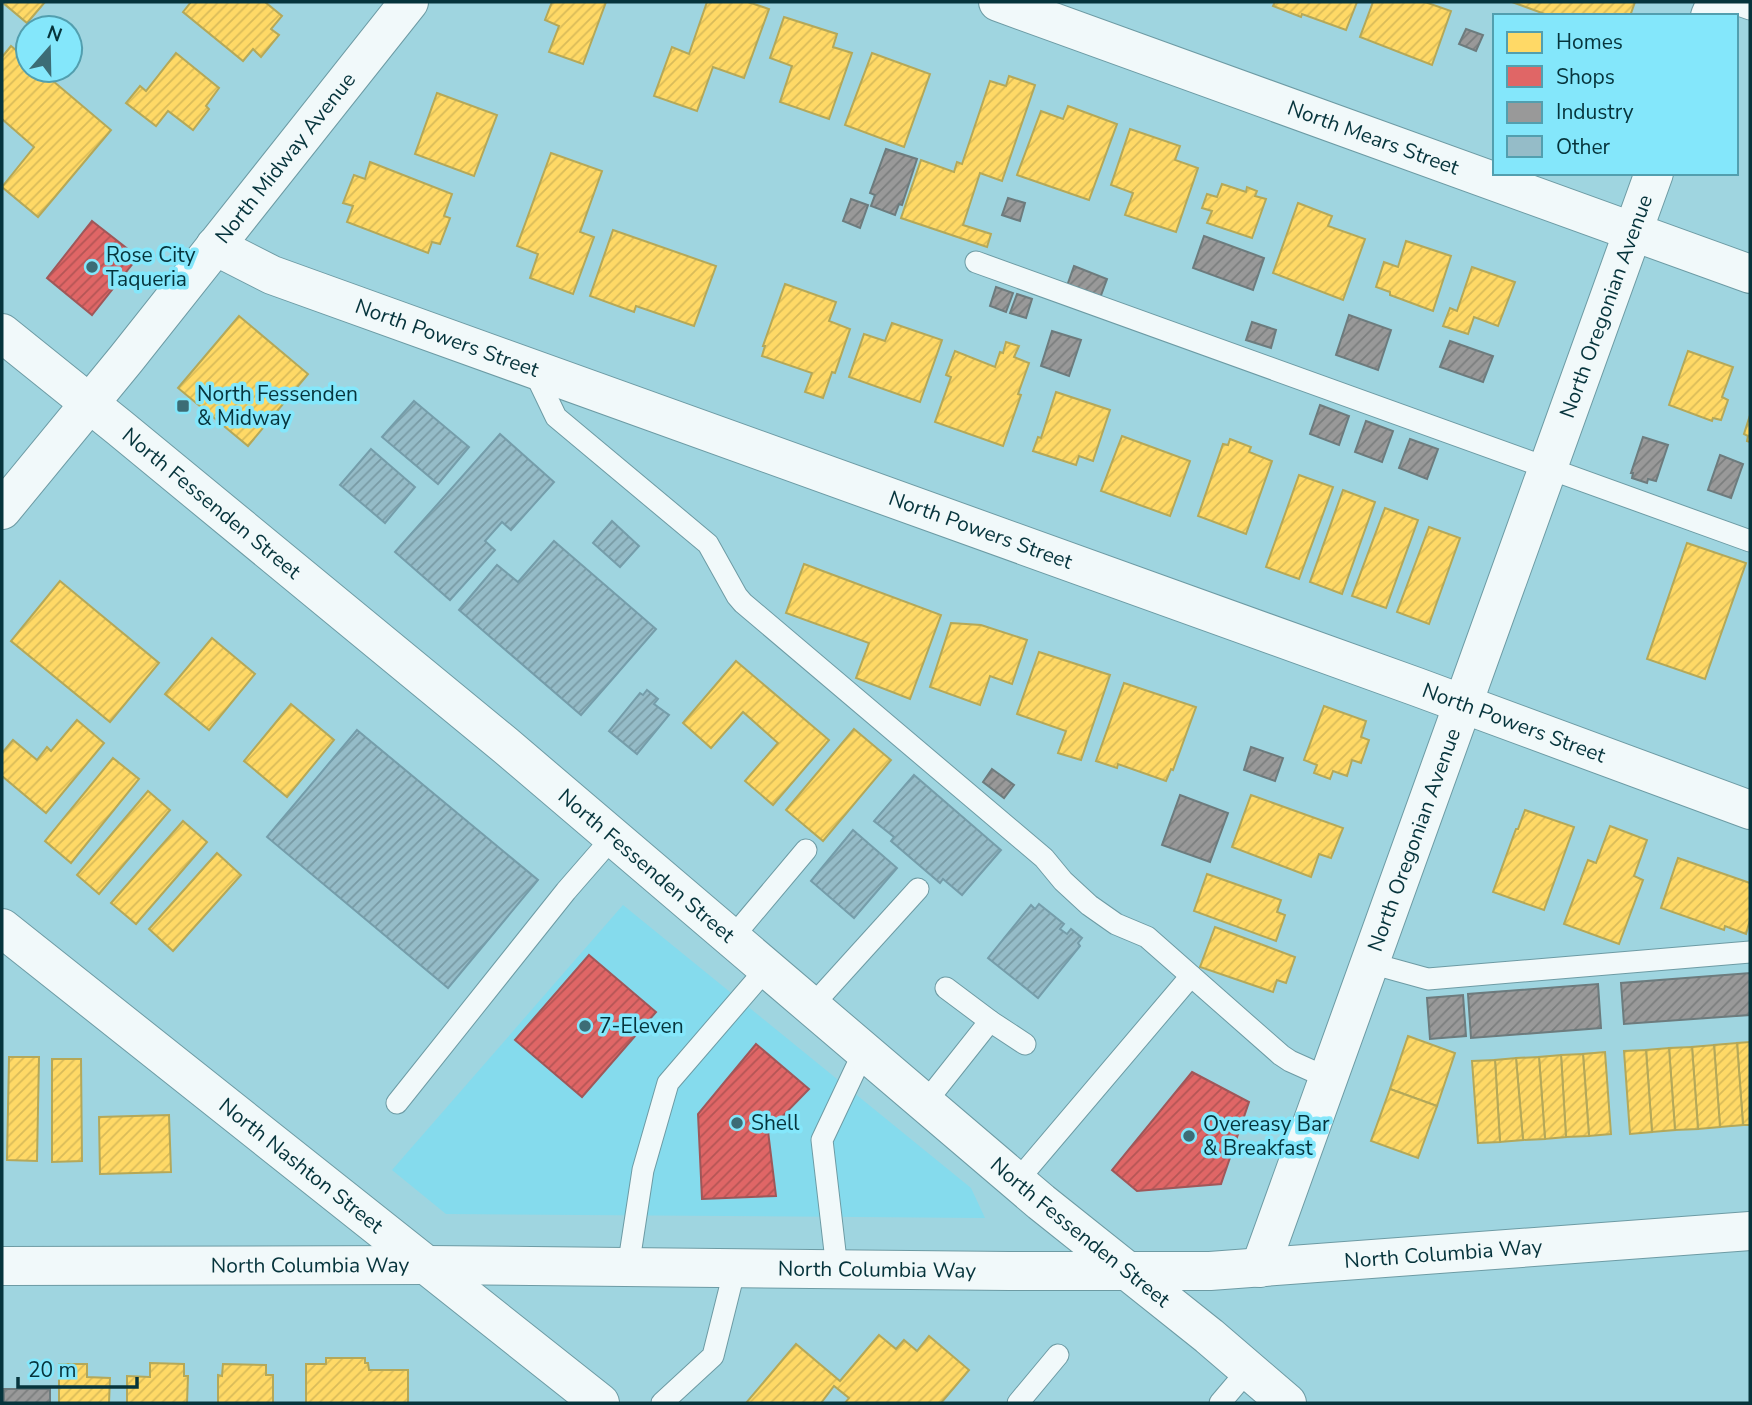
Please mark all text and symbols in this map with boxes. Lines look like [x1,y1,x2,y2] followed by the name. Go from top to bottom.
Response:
[14,14,84,84] north arrow
[1493,14,1738,175] legend
[43,19,66,49] text: N
[1556,28,1623,56] text: Homes
[1556,63,1615,91] text: Shops
[209,66,362,249] street label: North Midway Avenue
[1284,94,1463,182] street label: North Mears Street
[1556,98,1634,126] text: Industry
[1556,133,1611,161] text: Other
[1553,191,1659,422] street label: North Oregonian Avenue
[106,241,196,293] place label: Rose City Taqueria
[84,259,100,275] marker: Rose City Taqueria
[351,292,543,384] street label: North Powers Street
[197,380,358,432] place label: North Fessenden & Midway
[175,398,191,414] marker: North Fessenden & Midway
[116,421,307,586] street label: North Fessenden Street
[885,484,1077,576] street label: North Powers Street
[1418,676,1610,770] street label: North Powers Street
[1361,724,1467,955] street label: North Oregonian Avenue
[552,782,741,949] street label: North Fessenden Street
[599,1012,684,1040] place label: 7-Eleven
[577,1018,593,1034] marker: 7-Eleven
[213,1092,390,1240] street label: North Nashton Street
[751,1109,800,1137] place label: Shell
[1203,1110,1330,1162] place label: Overeasy Bar & Breakfast
[729,1115,745,1131] marker: Shell
[1181,1128,1197,1144] marker: Overeasy Bar & Breakfast
[984,1151,1176,1314] street label: North Fessenden Street
[1343,1232,1544,1275] street label: North Columbia Way
[211,1251,409,1280] street label: North Columbia Way
[778,1255,977,1285] street label: North Columbia Way
[18,1346,136,1390] scale bar
[28,1356,77,1384] text: 20 m

